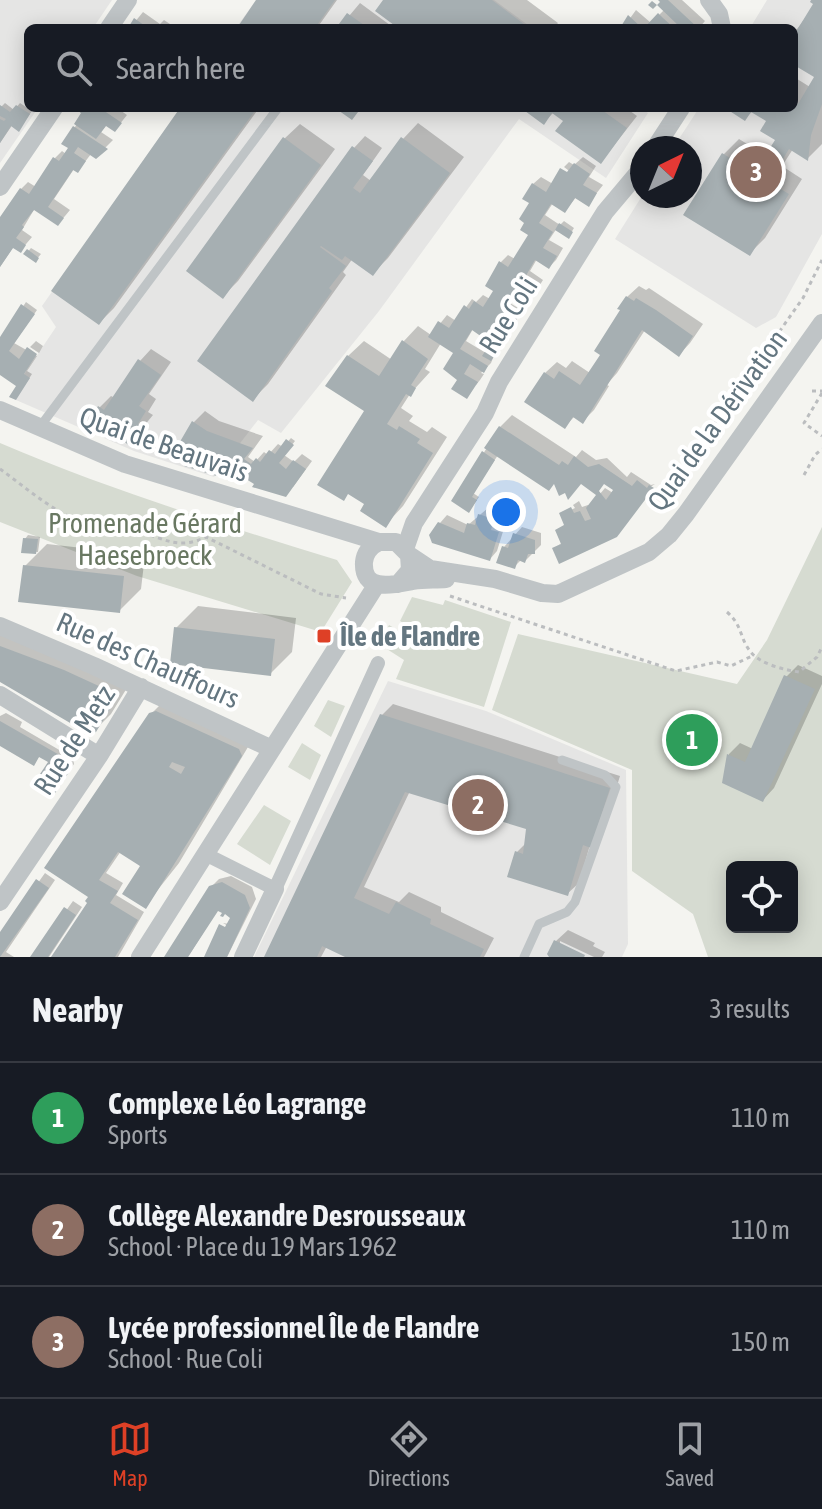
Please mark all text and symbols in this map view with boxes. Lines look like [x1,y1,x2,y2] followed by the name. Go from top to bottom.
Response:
[24,24,798,112] search box
[52,46,96,90] icon: search
[116,51,245,85] text: Search here
[630,136,702,208] north arrow
[730,142,782,202] pin: 3
[472,271,544,359] street label: Rue Coli
[641,323,793,517] street label: Quai de la Dérivation
[76,400,252,488] street label: Quai de Beauvais
[486,492,526,532] your location
[48,507,242,571] park label: Promenade Gérard Haesebroeck
[52,605,244,715] street label: Rue des Chauffours
[339,620,480,652] place label: Île de Flandre
[315,627,333,645] marker: Île de Flandre
[27,679,121,801] street label: Rue de Metz
[666,710,718,770] pin: 1
[452,775,504,835] pin: 2
[726,861,798,933] map controls
[726,861,798,933] button: locate
[32,990,123,1029] text: Nearby
[709,994,790,1024] text: 3 results
[108,1086,366,1120] text: Complexe Léo Lagrange
[52,1103,64,1133] text: 1
[731,1103,790,1133] text: 110 m
[108,1120,168,1150] text: Sports
[108,1198,466,1232] text: Collège Alexandre Desrousseaux
[52,1215,64,1245] text: 2
[731,1215,790,1245] text: 110 m
[108,1232,397,1262] text: School · Place du 19 Mars 1962
[108,1310,479,1344] text: Lycée professionnel Île de Flandre
[52,1327,64,1357] text: 3
[731,1327,790,1357] text: 150 m
[108,1344,263,1374] text: School · Rue Coli
[108,1417,152,1491] tab: Map
[368,1417,450,1491] tab: Directions
[665,1417,714,1491] tab: Saved

